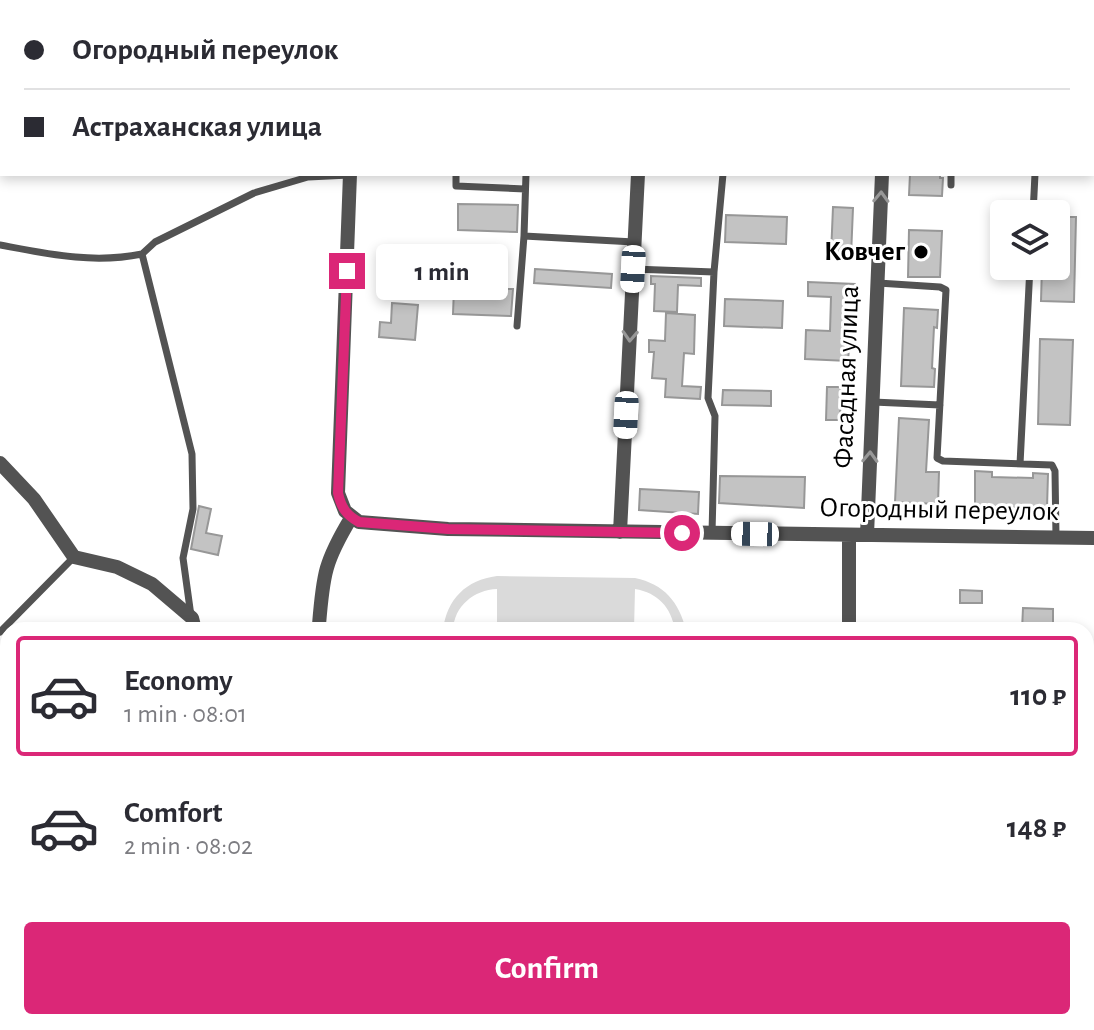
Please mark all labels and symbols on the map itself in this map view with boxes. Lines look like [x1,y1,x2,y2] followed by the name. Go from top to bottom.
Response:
[872,190,889,203] one-way arrow
[824,238,906,266] place label: Ковчег
[375,243,507,299] callout: 1 min
[912,243,930,261] marker: Ковчег
[620,244,646,294] car
[329,253,365,289] route end
[830,285,864,469] street label: Фасадная улица
[621,330,638,343] one-way arrow
[613,390,639,440] car
[862,450,879,463] one-way arrow
[819,494,1059,526] street label: Огородный переулок
[664,515,700,551] route start
[731,522,779,546] car

